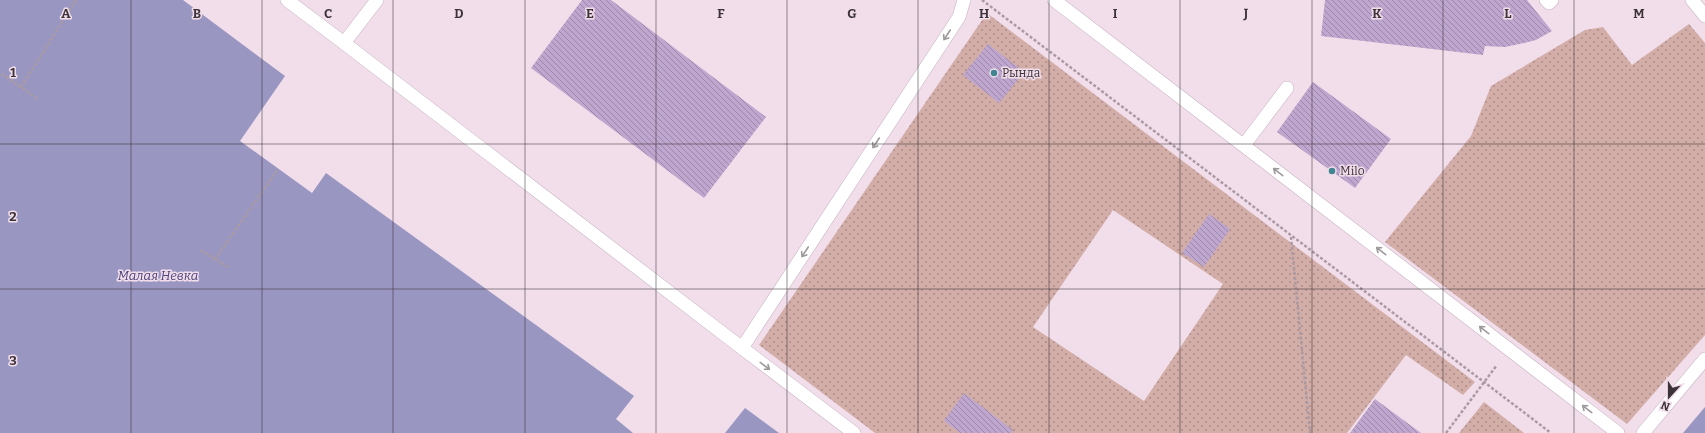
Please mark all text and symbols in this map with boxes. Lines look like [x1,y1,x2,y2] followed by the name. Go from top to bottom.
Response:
[61,6,71,21] text: A
[193,6,201,21] text: B
[324,6,332,21] text: C
[454,6,464,21] text: D
[586,6,594,21] text: E
[717,6,725,21] text: F
[847,6,857,21] text: G
[979,6,989,21] text: H
[1113,6,1118,21] text: I
[1243,6,1249,21] text: J
[1372,6,1382,21] text: K
[1504,6,1512,21] text: L
[1633,6,1645,21] text: M
[943,29,951,40] one-way arrow
[10,65,16,80] text: 1
[1002,66,1041,80] place label: Рында
[989,68,999,78] marker: Рында
[872,138,880,149] one-way arrow
[1340,164,1365,178] place label: Milo
[1327,166,1337,176] marker: Milo
[1273,167,1284,176] one-way arrow
[9,209,17,224] text: 2
[800,246,808,258] one-way arrow
[1376,247,1387,255] one-way arrow
[118,268,198,283] water label: Малая Невка
[1479,326,1490,334] one-way arrow
[9,353,17,368] text: 3
[759,362,770,370] one-way arrow
[1649,377,1689,417] north arrow
[1659,398,1672,413] text: N
[1582,405,1593,414] one-way arrow

